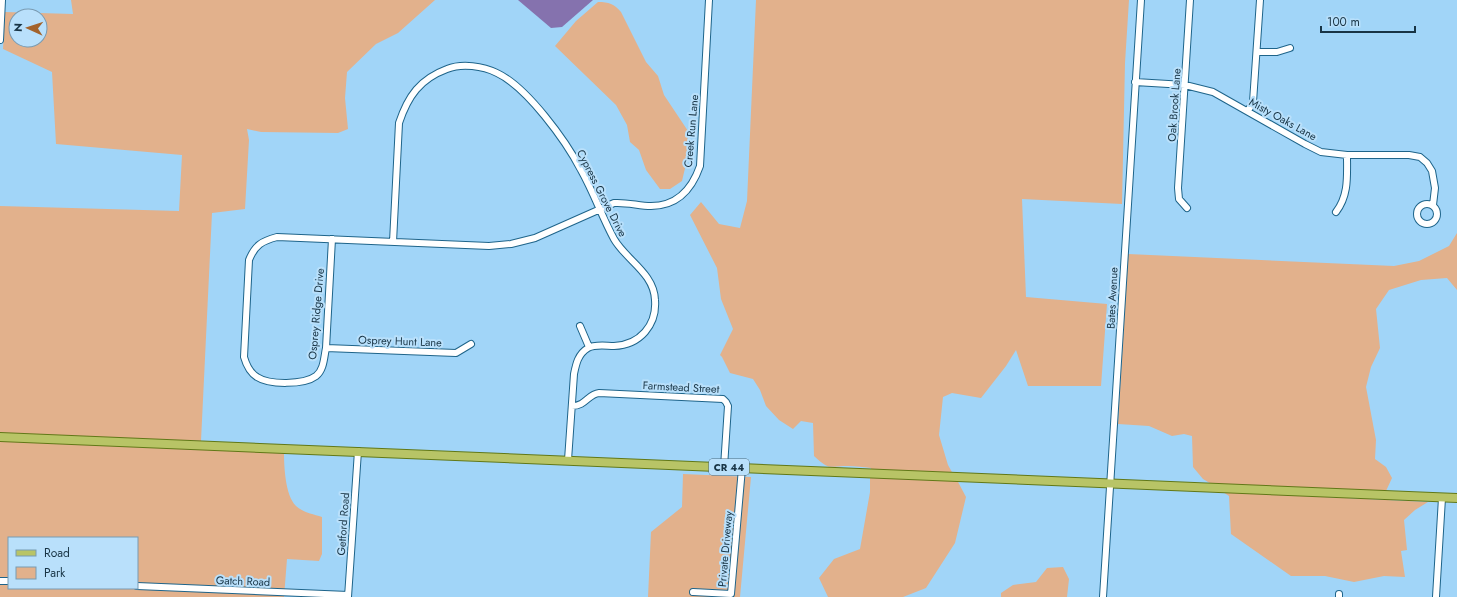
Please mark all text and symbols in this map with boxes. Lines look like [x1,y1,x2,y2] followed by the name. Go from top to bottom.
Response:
[8,8,48,48] north arrow
[1321,8,1415,34] scale bar
[1327,13,1360,31] text: 100 m
[10,23,26,32] text: N
[1163,67,1185,142] street label: Oak Brook Lane
[680,93,702,168] street label: Creek Run Lane
[1246,94,1320,144] street label: Misty Oaks Lane
[573,147,631,240] street label: Cypress Grove Drive
[1102,266,1122,329] street label: Bates Avenue
[304,267,328,360] street label: Osprey Ridge Drive
[358,332,442,350] street label: Osprey Hunt Lane
[642,377,720,397] street label: Farmstead Street
[709,459,749,475] road number: CR 44
[333,492,353,556] street label: Getford Road
[714,510,736,588] street label: Private Driveway
[8,537,138,589] legend
[44,544,70,562] text: Road
[44,564,66,582] text: Park
[215,572,271,590] street label: Gatch Road

